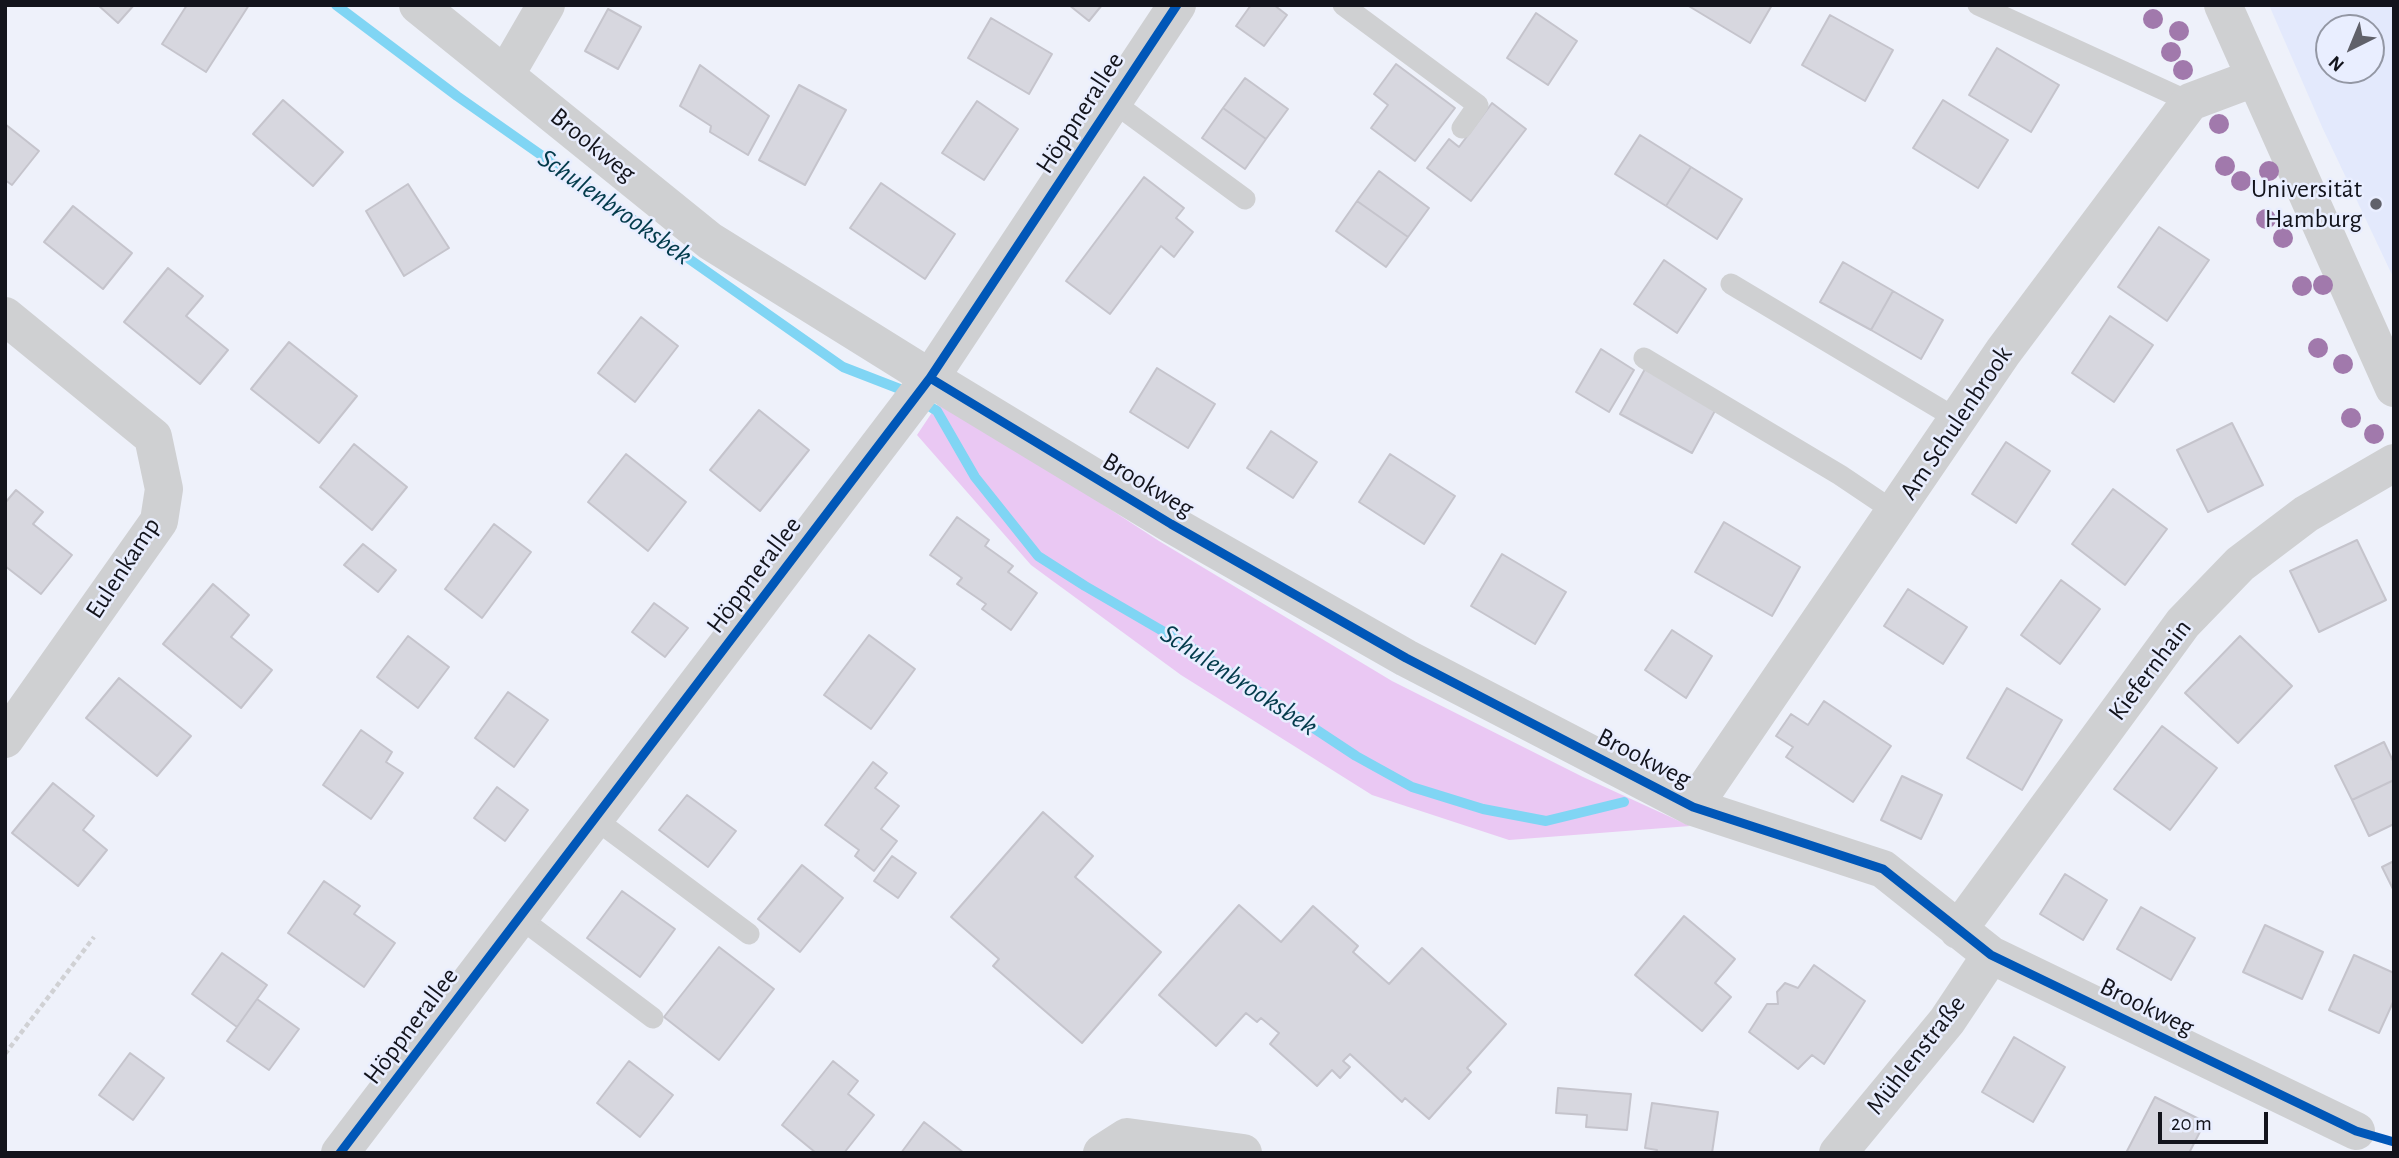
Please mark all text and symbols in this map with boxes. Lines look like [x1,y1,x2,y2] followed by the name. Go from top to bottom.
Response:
[2315,14,2385,84] north arrow
[1029,46,1131,180] street label: Höppnerallee
[2325,52,2348,75] text: N
[544,101,642,189] street label: Brookweg
[531,141,699,273] water label: Schulenbrooksbek
[2251,173,2362,234] place label: Universität Hamburg
[2368,196,2384,212] marker: Universität Hamburg
[1893,340,2019,506] street label: Am Schulenbrook
[1097,446,1199,524] street label: Brookweg
[700,510,808,640] street label: Höppnerallee
[79,512,167,624] street label: Eulenkamp
[2102,613,2198,727] street label: Kiefernhain
[1154,617,1324,743] water label: Schulenbrooksbek
[1592,721,1696,795] street label: Brookweg
[357,961,465,1091] street label: Höppnerallee
[2095,971,2199,1043] street label: Brookweg
[1860,989,1972,1121] street label: Mühlenstraße
[2161,1098,2271,1142] scale bar
[2171,1113,2212,1134] text: 20 m

